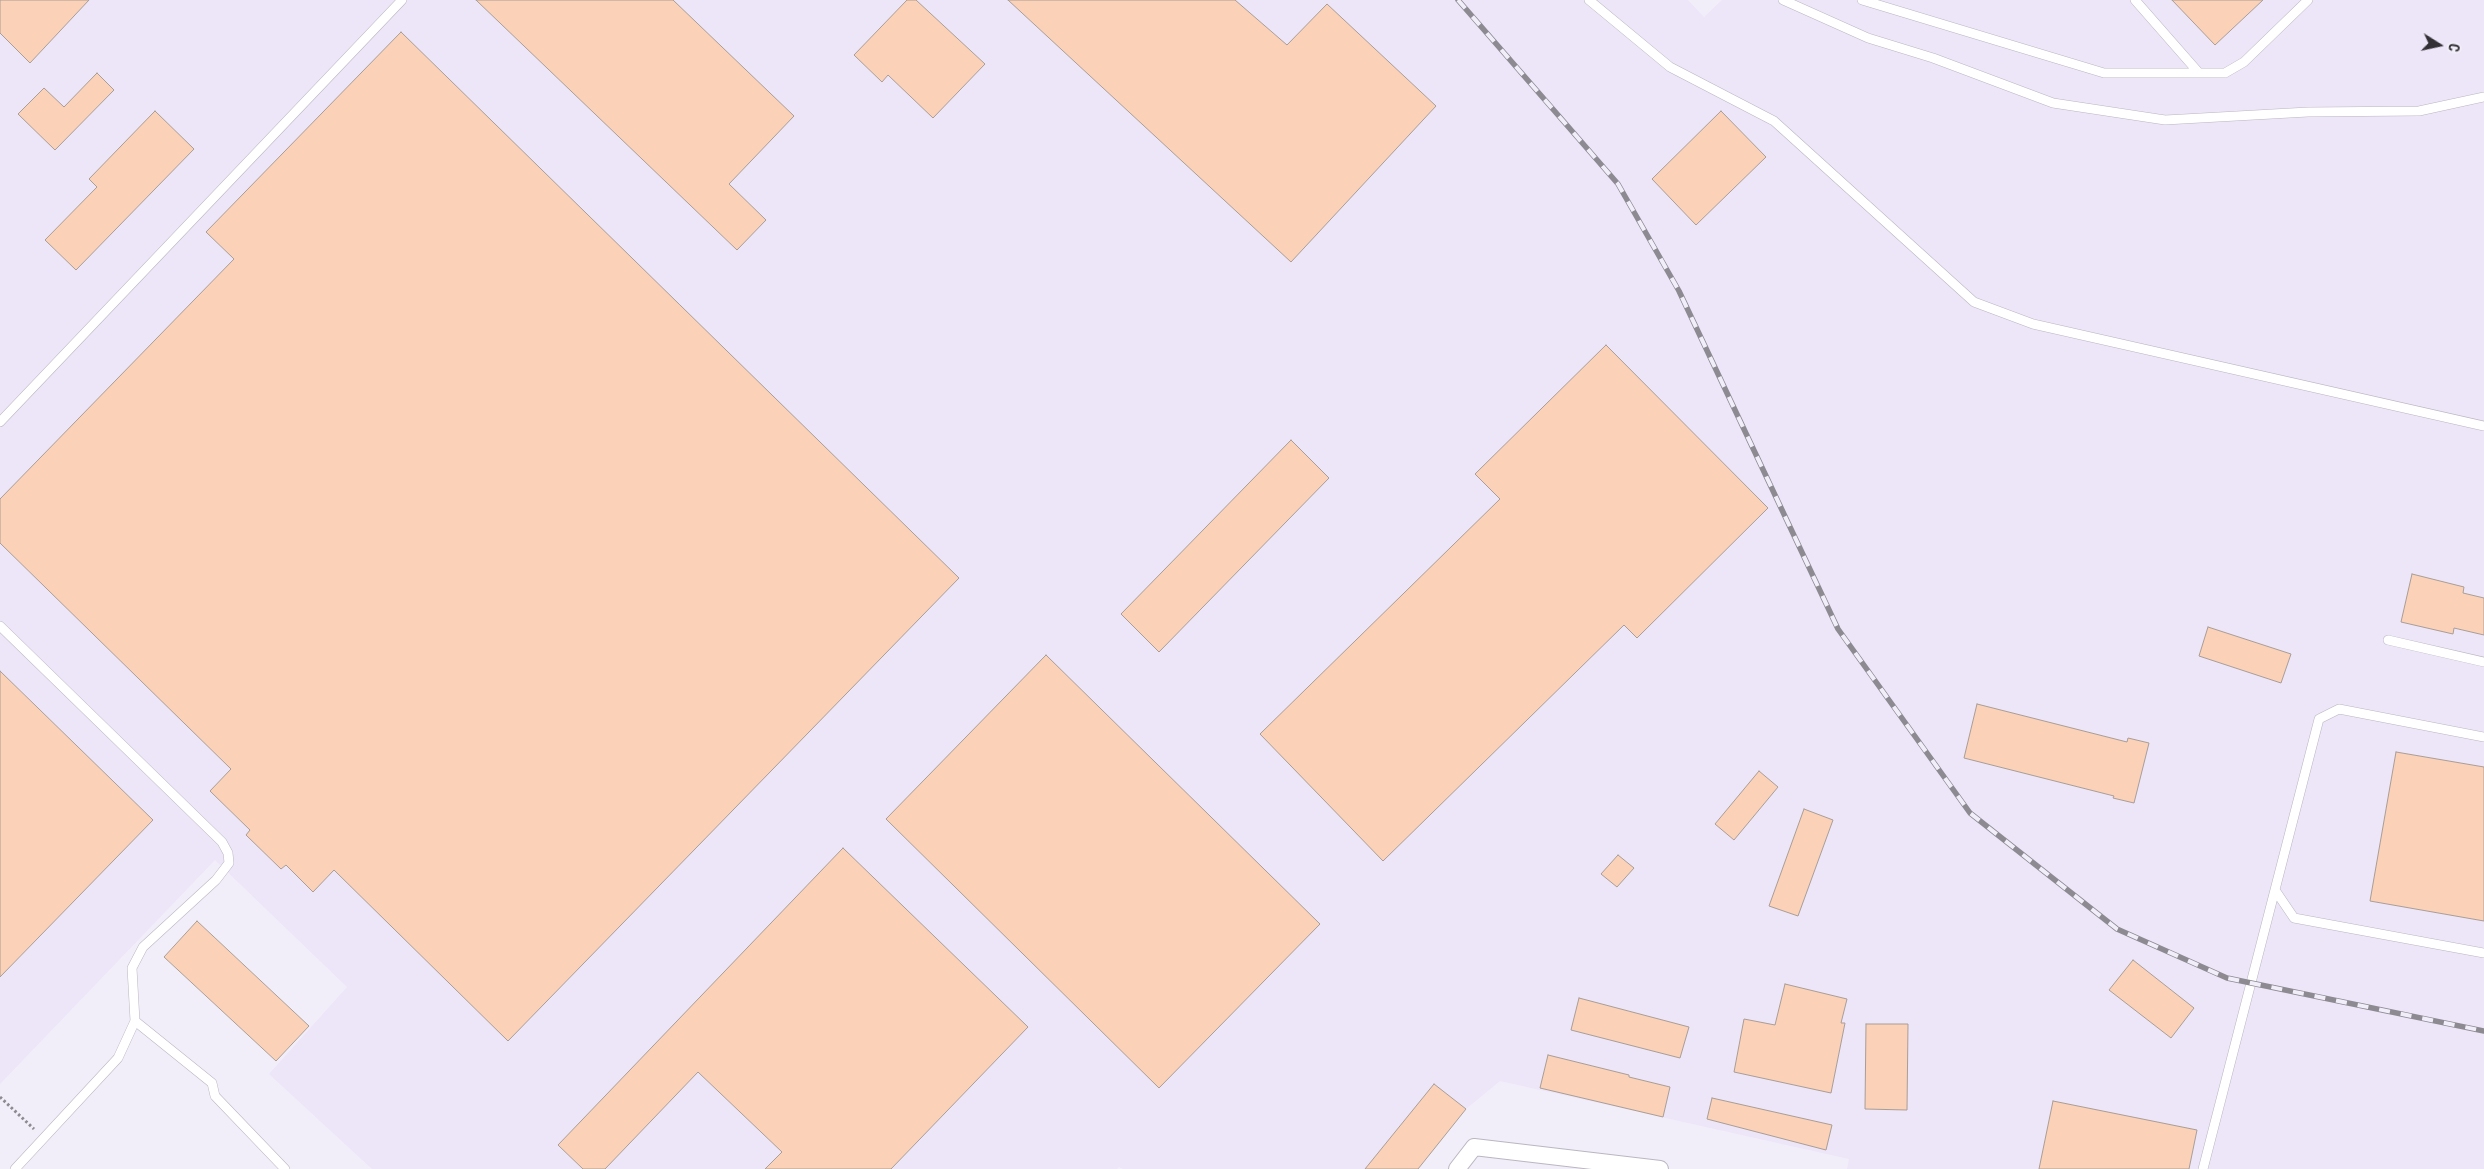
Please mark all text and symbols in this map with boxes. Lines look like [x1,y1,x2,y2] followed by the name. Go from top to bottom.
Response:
[2414,20,2464,70] north arrow
[2445,42,2462,53] text: С

